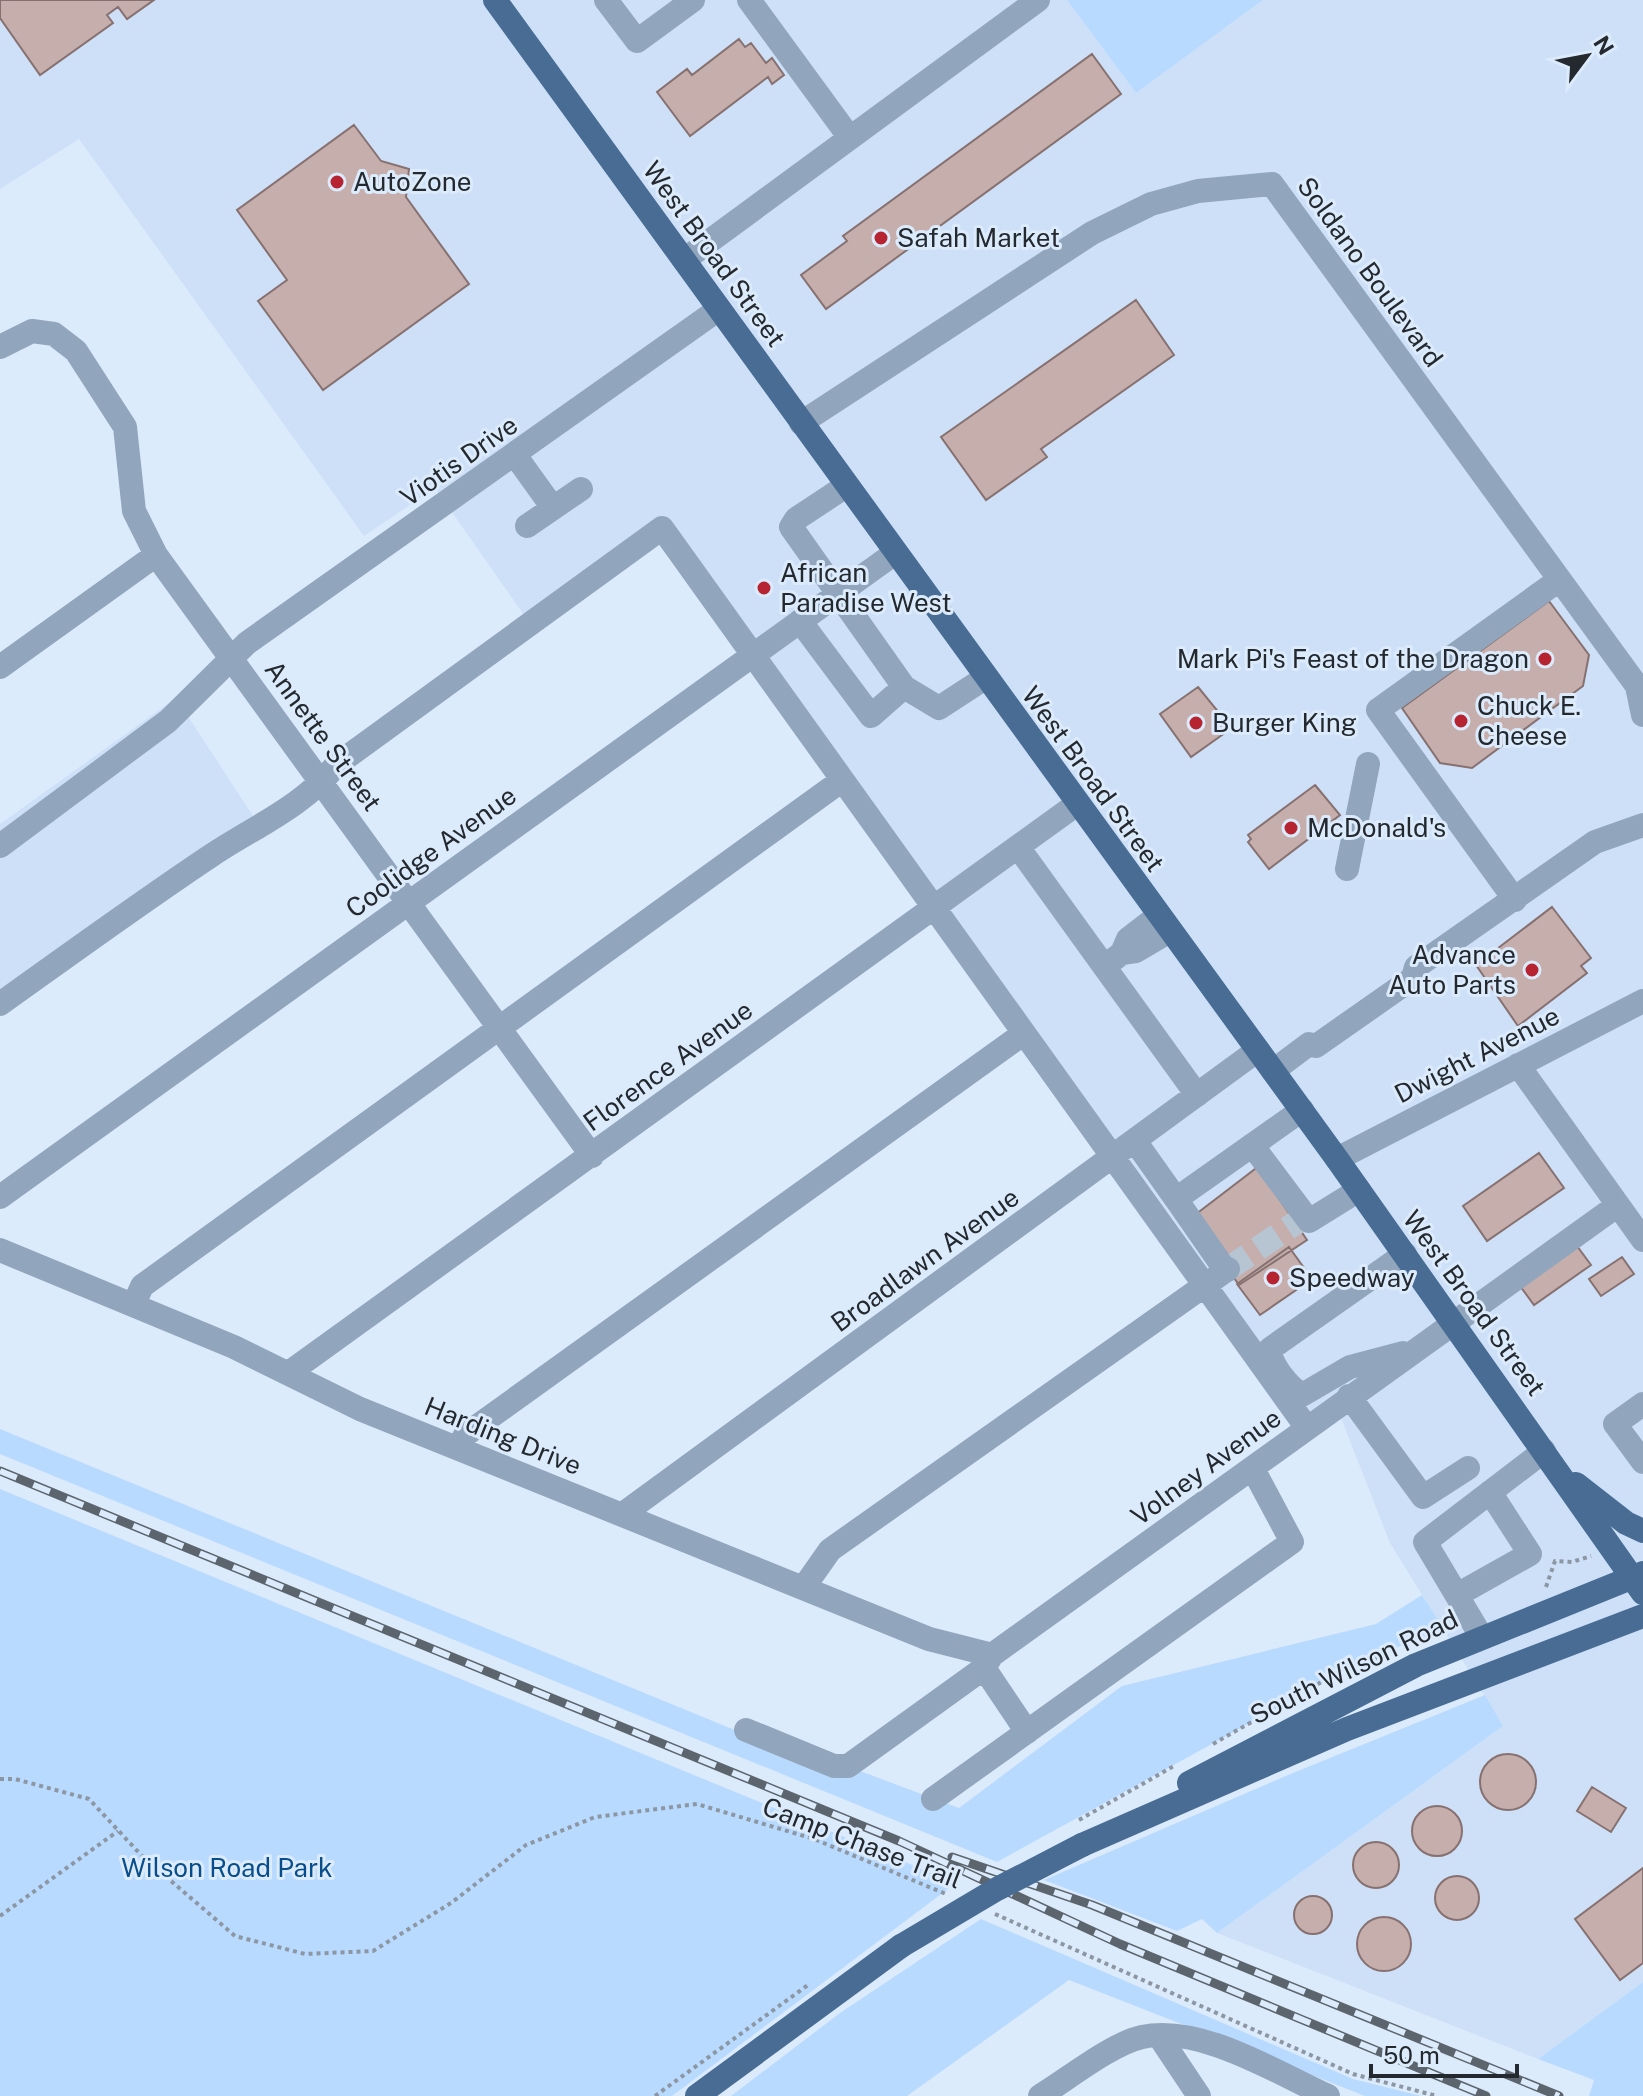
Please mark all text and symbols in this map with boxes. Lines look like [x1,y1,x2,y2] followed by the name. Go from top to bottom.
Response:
[1547,16,1627,96] north arrow
[1588,31,1620,60] text: N
[637,155,792,352] street label: West Broad Street
[353,166,471,197] place label: AutoZone
[1291,171,1450,373] street label: Soldano Boulevard
[328,173,346,191] marker: AutoZone
[897,222,1060,253] place label: Safah Market
[872,229,890,247] marker: Safah Market
[394,409,523,512] street label: Viotis Drive
[780,557,952,618] place label: African Paradise West
[755,579,773,597] marker: African Paradise West
[1177,643,1529,674] place label: Mark Pi's Feast of the Dragon
[1536,650,1554,668] marker: Mark Pi's Feast of the Dragon
[259,655,388,817] street label: Annette Street
[1016,680,1171,877] street label: West Broad Street
[1477,690,1581,751] place label: Chuck E. Cheese
[1212,707,1357,738] place label: Burger King
[1452,712,1470,730] marker: Chuck E. Cheese
[1187,714,1205,732] marker: Burger King
[340,779,522,924] street label: Coolidge Avenue
[1307,812,1446,843] place label: McDonald's
[1282,819,1300,837] marker: McDonald's
[1388,939,1516,1000] place label: Advance Auto Parts
[1523,961,1541,979] marker: Advance Auto Parts
[577,994,758,1137] street label: Florence Avenue
[1389,1000,1564,1109] street label: Dwight Avenue
[825,1181,1025,1338] street label: Broadlawn Avenue
[1397,1204,1552,1401] street label: West Broad Street
[1289,1262,1415,1293] place label: Speedway
[1264,1269,1282,1287] marker: Speedway
[420,1390,586,1481] street label: Harding Drive
[1125,1402,1287,1531] street label: Volney Avenue
[1245,1603,1463,1730] street label: South Wilson Road
[758,1790,966,1895] street label: Camp Chase Trail
[121,1852,333,1883] park label: Wilson Road Park
[1371,2028,1517,2078] scale bar
[1383,2041,1440,2069] text: 50 m

